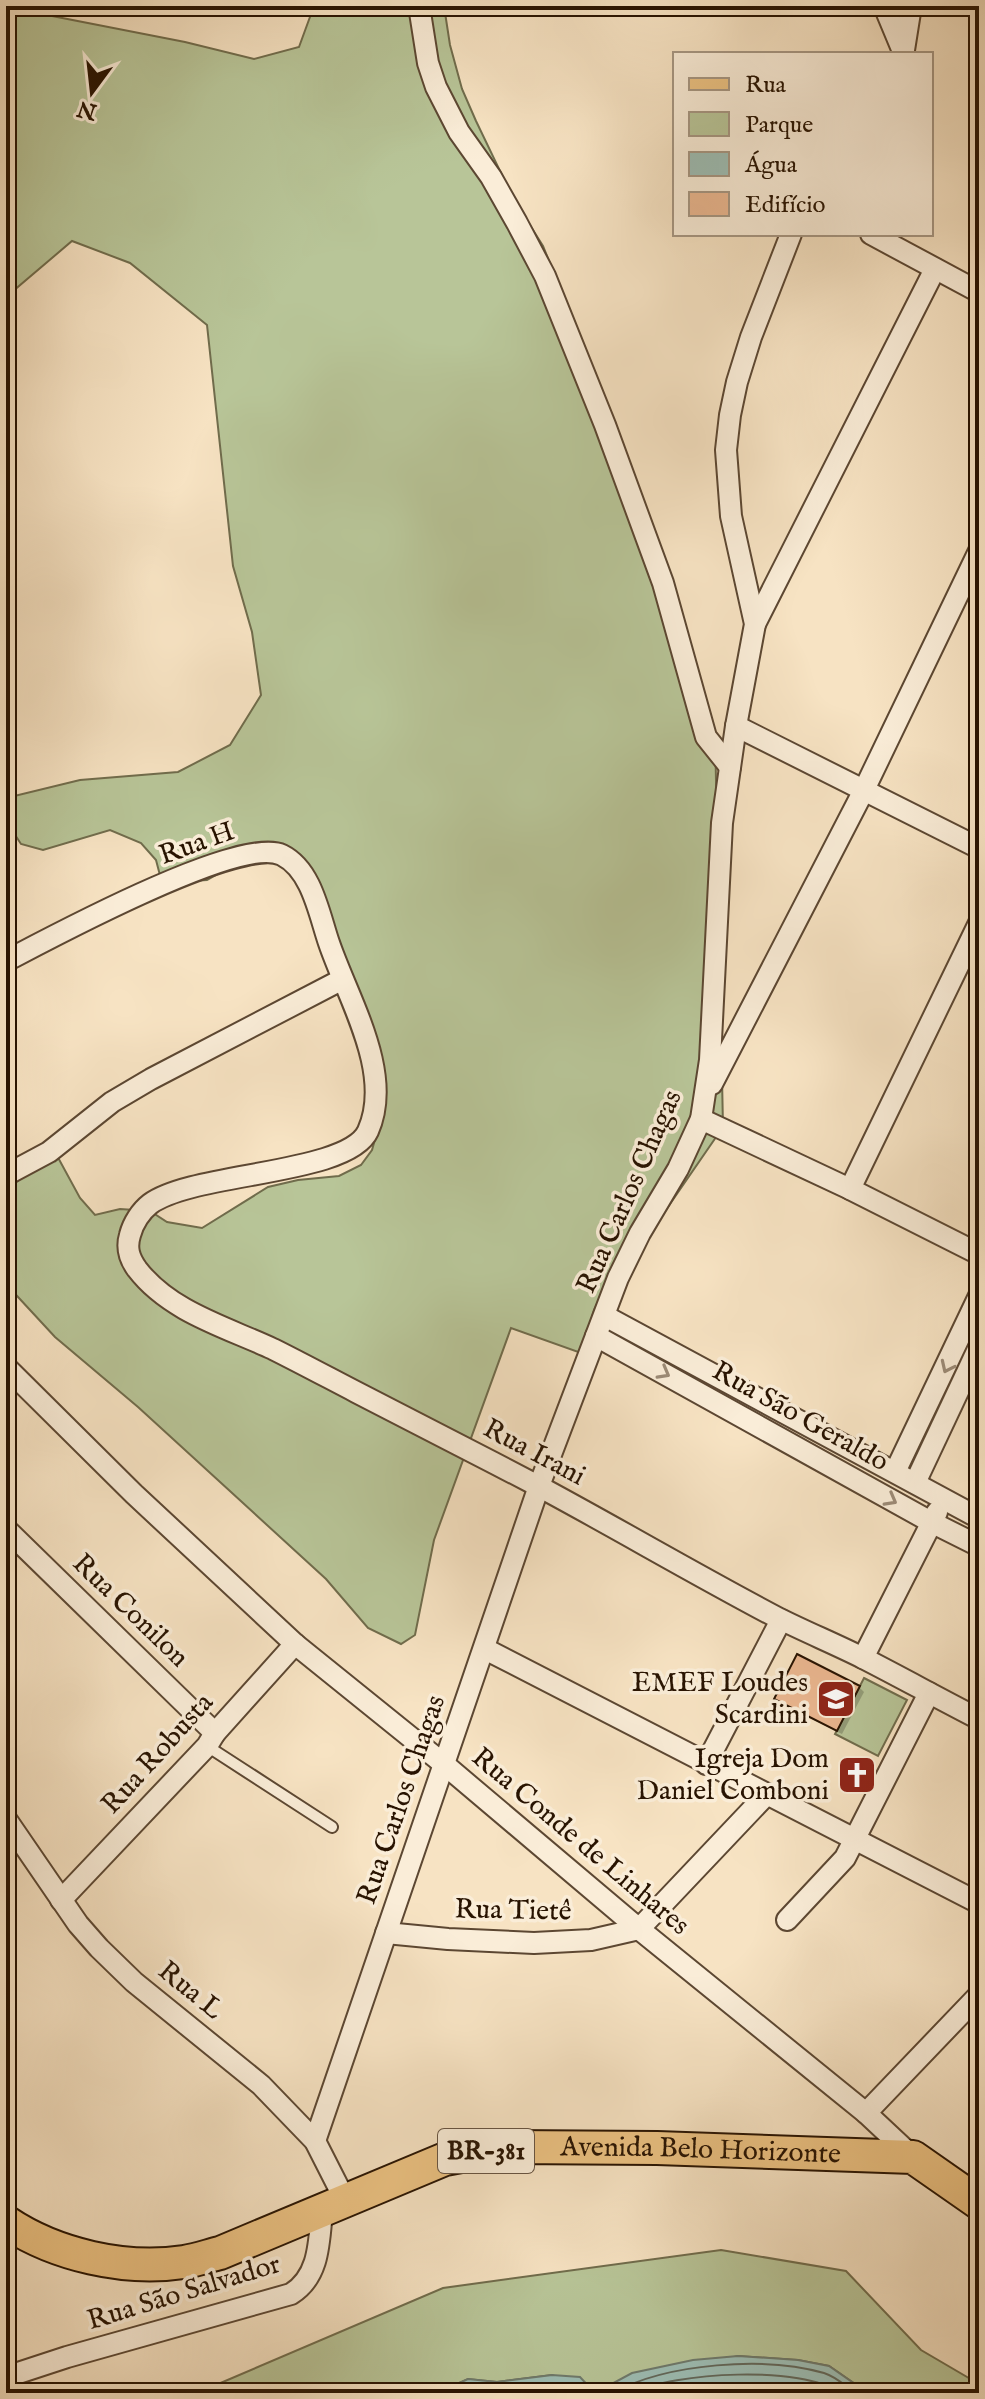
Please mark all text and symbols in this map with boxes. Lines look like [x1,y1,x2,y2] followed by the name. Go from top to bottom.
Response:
[52,52,132,132] north arrow
[673,52,933,236] legend
[745,70,787,101] text: Rua
[75,93,101,126] text: N
[745,110,813,141] text: Parque
[744,150,798,181] text: Água
[745,190,825,221] text: Edifício
[154,814,240,874] street label: Rua H
[569,1085,691,1299] street label: Rua Carlos Chagas
[706,1354,894,1480] street label: Rua São Geraldo
[941,1359,957,1374] one-way arrow
[656,1364,670,1379] one-way arrow
[477,1412,591,1494] street label: Rua Irani
[882,1490,897,1506] one-way arrow
[64,1547,196,1675] street label: Rua Conilon
[632,1666,808,1733] place label: EMEF Loudes Scardini
[815,1678,857,1720] school or university icon: EMEF Loudes Scardini
[94,1685,222,1822] street label: Rua Robusta
[350,1691,454,1909] street label: Rua Carlos Chagas
[464,1741,696,1943] street label: Rua Conde de Linhares
[636,1742,829,1809] place label: Igreja Dom Daniel Comboni
[836,1754,878,1796] church icon: Igreja Dom Daniel Comboni
[454,1892,572,1930] street label: Rua Tietê
[150,1954,230,2028] street label: Rua L
[438,2129,534,2173] road number: BR-381
[559,2130,842,2172] street label: Avenida Belo Horizonte
[83,2247,285,2339] street label: Rua São Salvador

